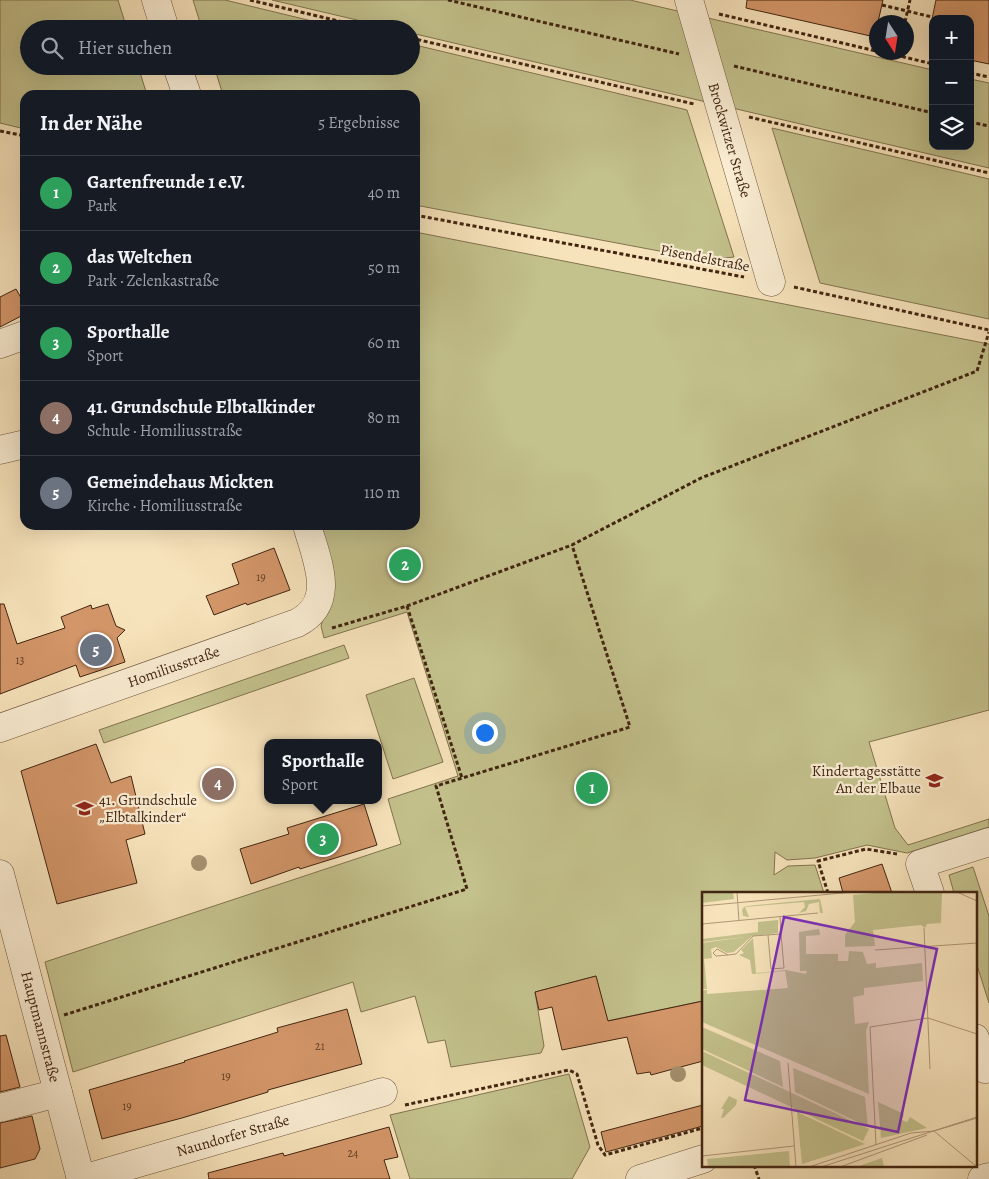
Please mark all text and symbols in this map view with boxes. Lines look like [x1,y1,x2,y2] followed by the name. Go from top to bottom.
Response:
[869,15,914,60] north arrow
[929,15,974,150] map controls
[929,15,974,60] button: +
[20,20,420,75] search box
[38,34,66,62] icon: search
[78,35,172,61] text: Hier suchen
[929,60,974,105] button: −
[704,80,756,200] street label: Brockwitzer Straße
[929,105,974,150] button: layers
[40,109,142,137] text: In der Nähe
[318,112,400,134] text: 5 Ergebnisse
[87,169,246,195] text: Gartenfreunde 1 e.V.
[53,182,59,204] text: 1
[368,182,400,204] text: 40 m
[87,195,117,217] text: Park
[658,240,752,277] street label: Pisendelstraße
[87,244,192,270] text: das Weltchen
[52,257,60,279] text: 2
[368,257,400,279] text: 50 m
[87,270,219,292] text: Park · Zelenkastraße
[87,319,170,345] text: Sporthalle
[53,332,59,354] text: 3
[368,332,400,354] text: 60 m
[87,345,123,367] text: Sport
[87,394,315,420] text: 41. Grundschule Elbtalkinder
[52,407,60,429] text: 4
[367,407,400,429] text: 80 m
[87,420,243,442] text: Schule · Homiliusstraße
[87,469,274,495] text: Gemeindehaus Mickten
[53,482,59,504] text: 5
[364,482,400,504] text: 110 m
[87,495,242,517] text: Kirche · Homiliusstraße
[389,546,421,584] pin: 2
[256,569,266,585] house number: 19
[80,631,112,669] pin: 5
[125,641,223,692] street label: Homiliusstraße
[15,652,25,668] house number: 13
[472,720,498,746] your location
[264,739,382,804] popup
[282,748,364,774] text: Sporthalle
[812,761,921,798] place label: Kindertagesstätte An der Elbaue
[202,765,234,803] pin: 4
[576,769,608,807] pin: 1
[925,770,945,790] school or university icon: Kindertagesstätte An der Elbaue
[282,774,318,796] text: Sport
[99,790,197,827] place label: 41. Grundschule „Elbtalkinder“
[75,799,95,819] school or university icon: 41. Grundschule „Elbtalkinder“
[307,820,339,858] pin: 3
[702,892,976,1166] inset map
[16,969,65,1085] street label: Hauptmannstraße
[315,1038,325,1054] house number: 21
[221,1068,231,1084] house number: 19
[122,1098,132,1114] house number: 19
[174,1110,292,1161] street label: Naundorfer Straße
[347,1145,359,1161] house number: 24

